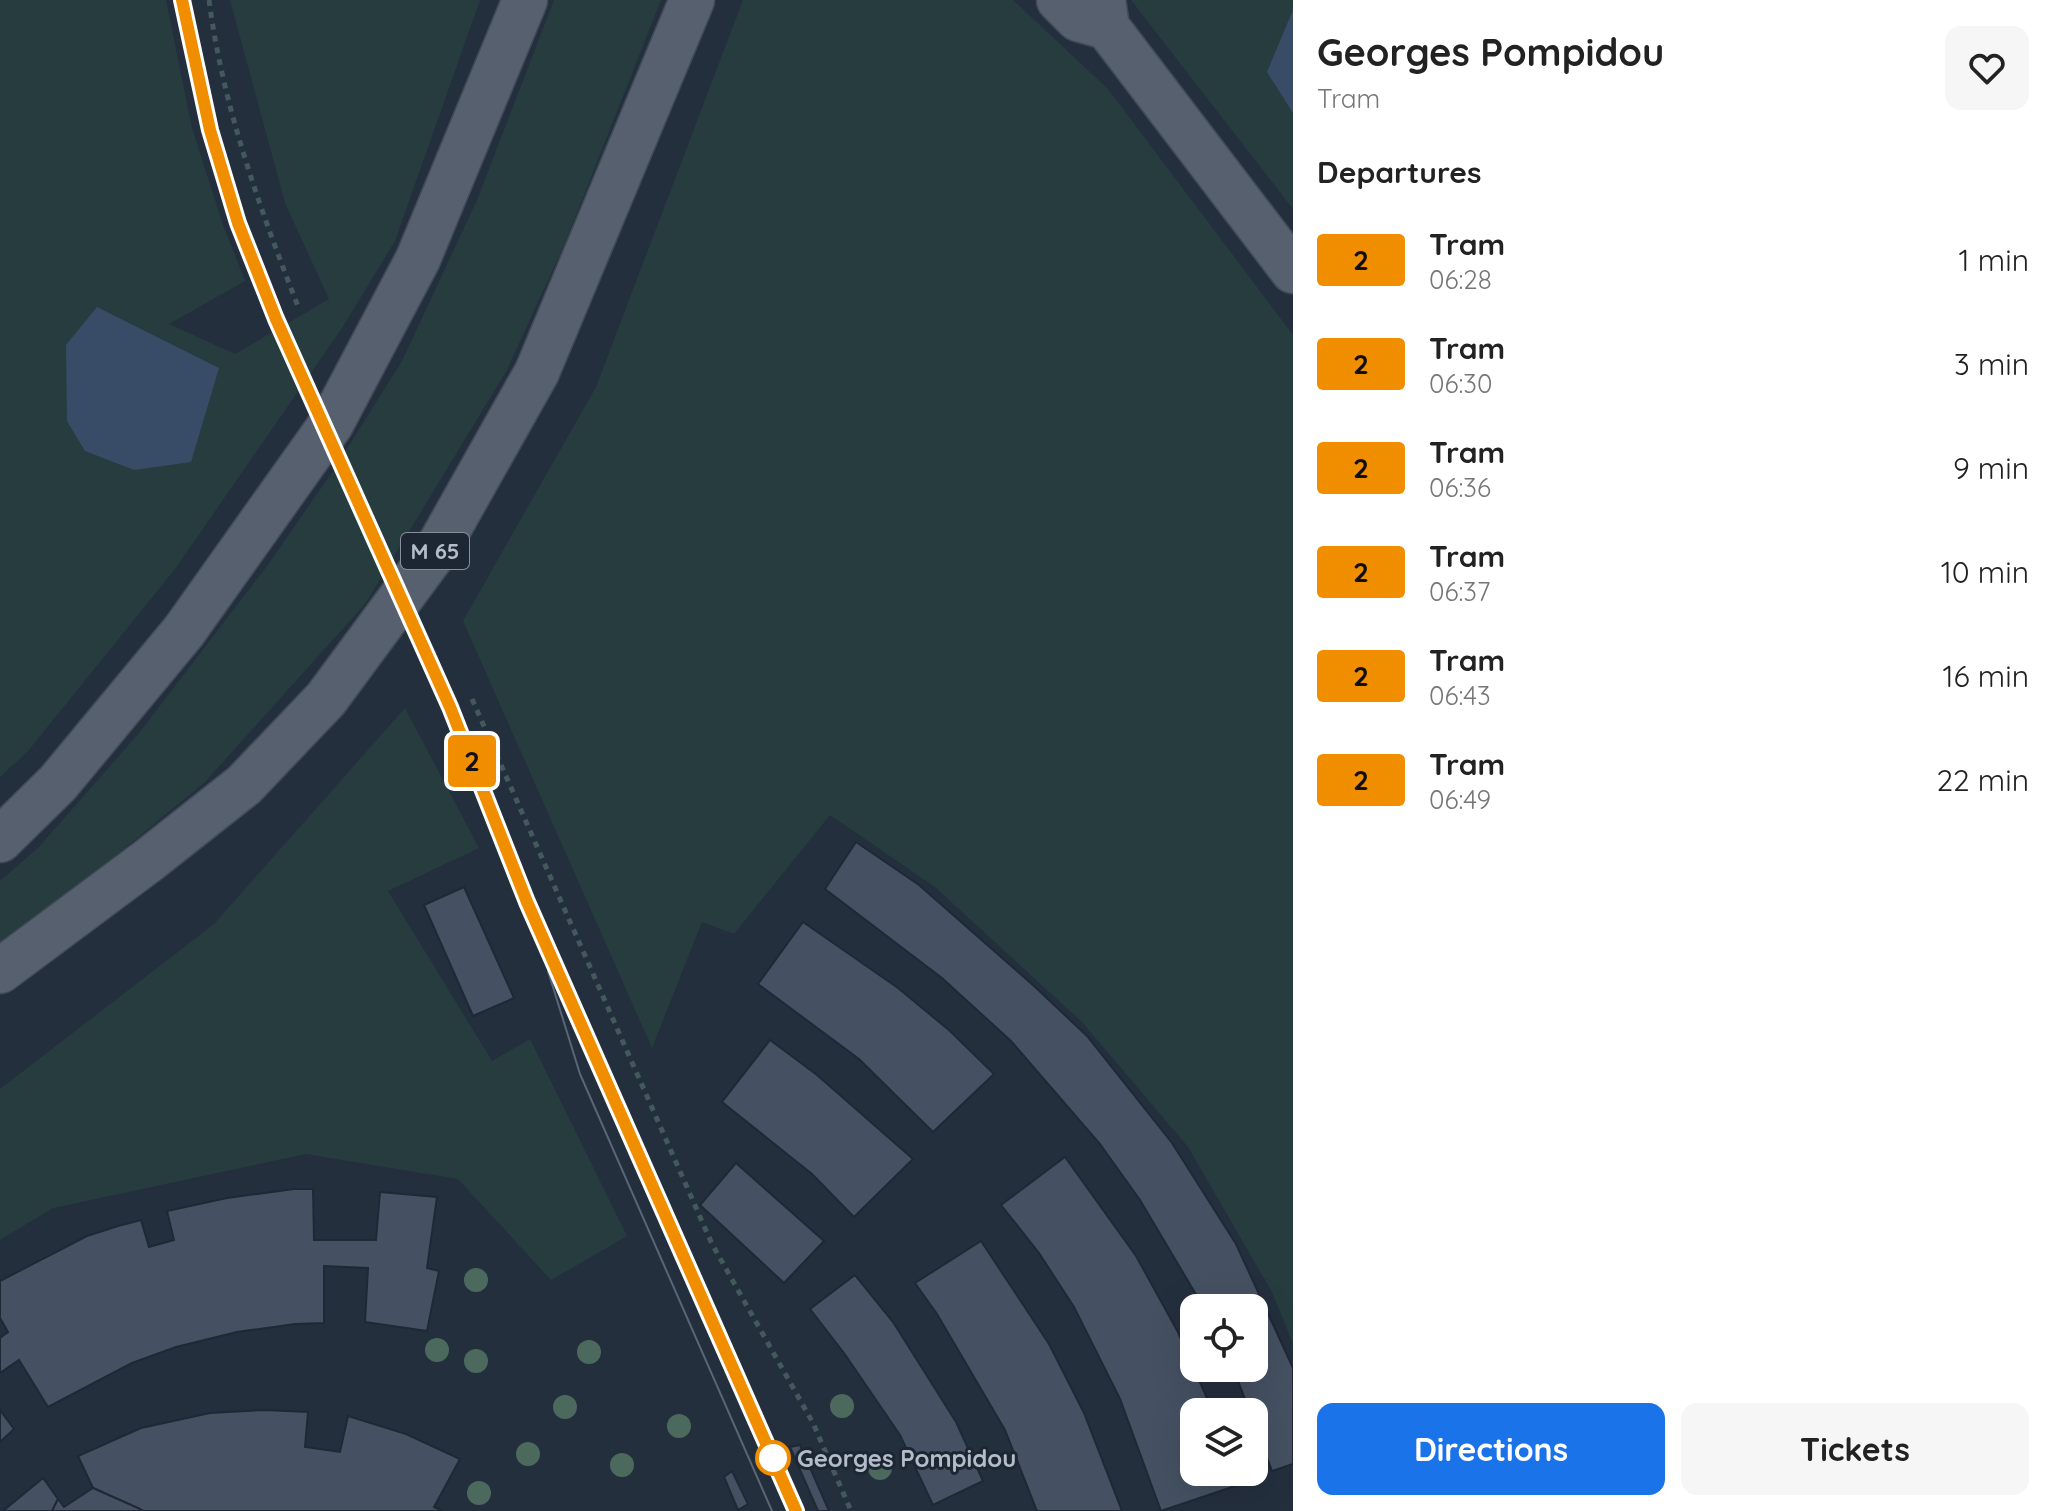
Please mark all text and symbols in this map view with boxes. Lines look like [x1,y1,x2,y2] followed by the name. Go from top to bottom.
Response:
[1945,26,2029,110] button: heart
[1317,28,1664,76] text: Georges Pompidou
[1317,82,1380,115] text: Tram
[1317,153,1482,191] text: Departures
[1429,225,1505,263] text: Tram
[1959,241,2029,279] text: 1 min
[1353,242,1369,277] text: 2
[1429,263,1492,296] text: 06:28
[1429,329,1505,367] text: Tram
[1954,345,2029,383] text: 3 min
[1353,346,1369,381] text: 2
[1429,367,1492,400] text: 06:30
[1429,433,1505,471] text: Tram
[1953,449,2029,487] text: 9 min
[1353,450,1369,485] text: 2
[1429,471,1491,504] text: 06:36
[401,533,469,569] road number: M 65
[1429,537,1505,575] text: Tram
[1941,553,2029,591] text: 10 min
[1353,554,1369,589] text: 2
[1429,575,1490,608] text: 06:37
[1429,641,1505,679] text: Tram
[1942,657,2029,695] text: 16 min
[1353,658,1369,693] text: 2
[1429,679,1491,712] text: 06:43
[446,735,498,787] line badge: 2
[464,743,480,778] text: 2
[1429,745,1505,783] text: Tram
[1936,761,2029,799] text: 22 min
[1353,762,1369,797] text: 2
[1429,783,1491,816] text: 06:49
[1180,1294,1268,1486] map controls
[1180,1294,1268,1382] button: locate
[1180,1398,1268,1486] button: layers
[1317,1403,1665,1495] button: Directions
[1681,1403,2029,1495] button: Tickets
[756,1441,790,1475] marker: Georges Pompidou
[797,1443,1016,1473] place label: Georges Pompidou

